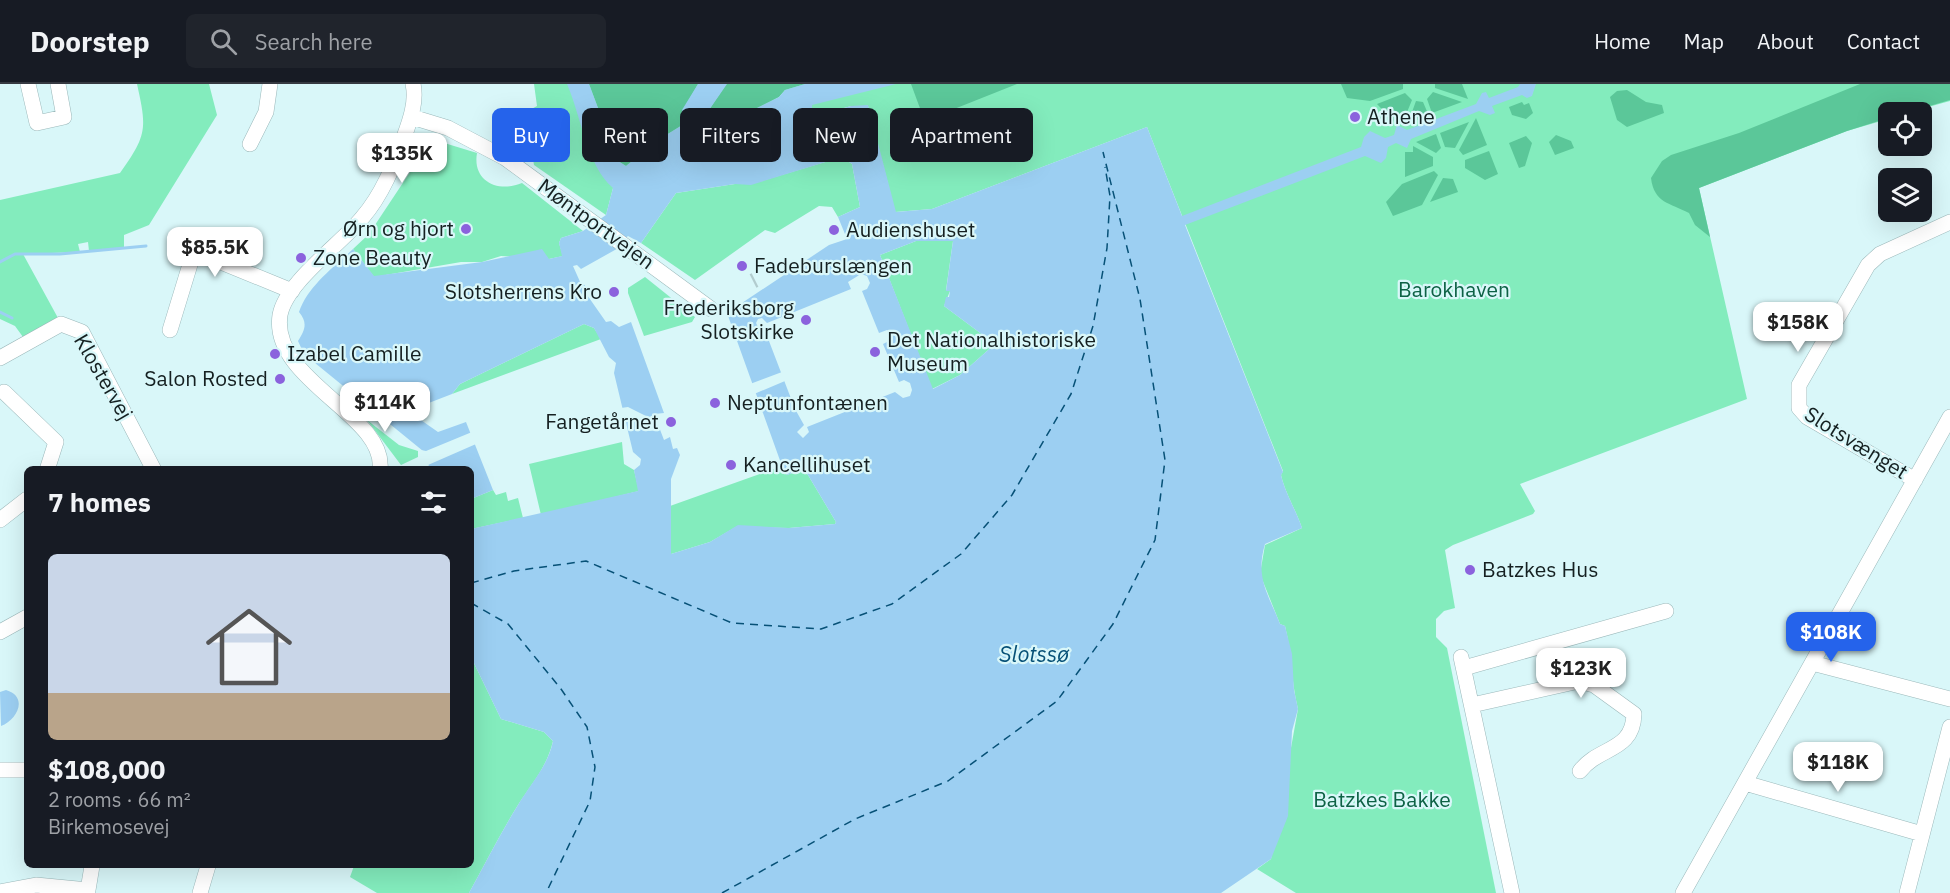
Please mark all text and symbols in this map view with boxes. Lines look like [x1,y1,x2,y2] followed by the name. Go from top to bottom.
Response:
[186,14,606,68] search box
[30,23,150,60] text: Doorstep
[207,25,240,58] icon: search
[255,27,373,56] text: Search here
[1594,27,1651,55] text: Home
[1684,27,1724,55] text: Map
[1757,27,1814,55] text: About
[1847,27,1920,55] text: Contact
[1367,102,1435,130] place label: Athene
[1878,102,1932,222] map controls
[1878,102,1932,156] button: locate
[492,108,570,162] chip: Buy
[582,108,668,162] chip: Rent
[680,108,781,162] chip: Filters
[793,108,878,162] chip: New
[890,108,1033,162] chip: Apartment
[1348,110,1362,124] marker: Athene
[360,133,444,184] pin: $135K
[371,139,433,166] text: $135K
[1878,168,1932,222] button: layers
[533,171,661,275] street label: Møntportvejen
[343,214,454,242] place label: Ørn og hjort
[846,215,976,243] place label: Audienshuset
[459,222,473,236] marker: Ørn og hjort
[827,223,841,237] marker: Audienshuset
[166,227,264,278] pin: $85.5K
[181,233,249,260] text: $85.5K
[313,243,432,271] place label: Zone Beauty
[294,251,308,265] marker: Zone Beauty
[754,251,912,279] place label: Fadeburslængen
[735,259,749,273] marker: Fadeburslængen
[1398,275,1510,303] park label: Barokhaven
[445,277,602,305] place label: Slotsherrens Kro
[607,285,621,299] marker: Slotsherrens Kro
[664,293,794,345] place label: Frederiksborg Slotskirke
[1756,302,1840,353] pin: $158K
[1767,308,1829,335] text: $158K
[799,313,813,327] marker: Frederiksborg Slotskirke
[887,325,1096,377] place label: Det Nationalhistoriske Museum
[68,329,140,424] street label: Klostervej
[287,339,421,367] place label: Izabel Camille
[868,345,882,359] marker: Det Nationalhistoriske Museum
[268,347,282,361] marker: Izabel Camille
[144,364,268,392] place label: Salon Rosted
[273,372,287,386] marker: Salon Rosted
[343,382,427,433] pin: $114K
[354,388,416,415] text: $114K
[727,388,888,416] place label: Neptunfontænen
[708,396,722,410] marker: Neptunfontænen
[1799,399,1914,485] street label: Slotsvænget
[545,407,659,435] place label: Fangetårnet
[664,415,678,429] marker: Fangetårnet
[743,450,871,478] place label: Kancellihuset
[724,458,738,472] marker: Kancellihuset
[48,485,151,519] text: 7 homes
[417,486,450,519] icon: filters
[1482,555,1598,583] place label: Batzkes Hus
[1463,563,1477,577] marker: Batzkes Hus
[195,593,303,701] icon: home
[1789,612,1873,663] pin: $108K
[1800,618,1862,645] text: $108K
[999,639,1070,668] water label: Slotssø
[1539,648,1623,699] pin: $123K
[1550,654,1612,681] text: $123K
[1796,742,1880,793] pin: $118K
[1807,748,1869,775] text: $118K
[48,752,165,786] text: $108,000
[1313,785,1451,813] park label: Batzkes Bakke
[48,786,191,813] text: 2 rooms · 66 m²
[48,813,169,840] text: Birkemosevej

